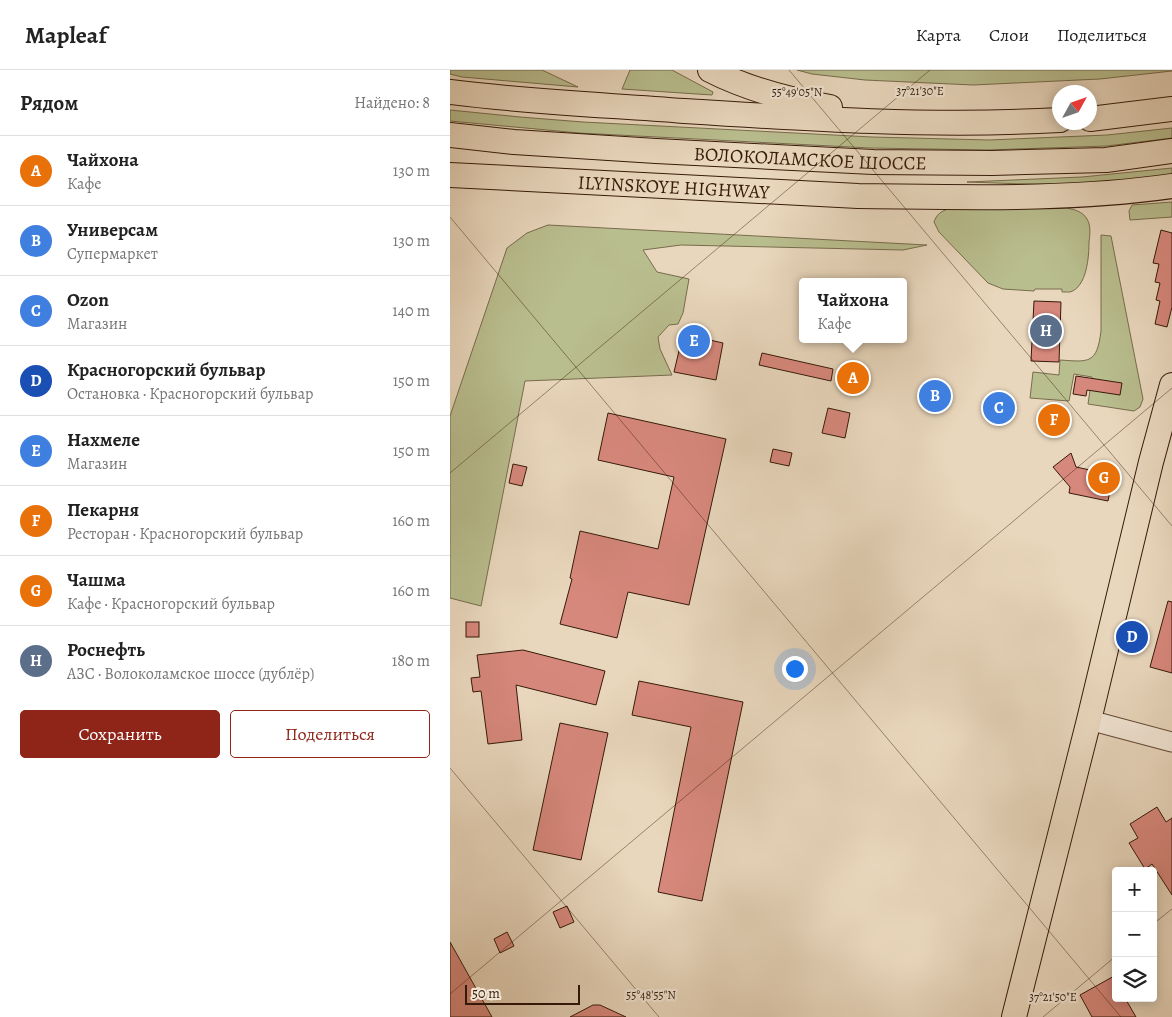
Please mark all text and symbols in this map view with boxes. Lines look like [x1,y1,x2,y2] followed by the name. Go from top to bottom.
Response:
[25,19,107,51] text: Mapleaf
[916,23,961,47] text: Карта
[989,23,1029,47] text: Слои
[1057,23,1147,47] text: Поделиться
[896,83,944,99] text: 37°21'30"E
[772,84,823,100] text: 55°49'05"N
[1052,85,1097,130] north arrow
[20,89,78,117] text: Рядом
[354,92,430,114] text: Найдено: 8
[693,141,927,176] street label: ВОЛОКОЛАМСКОЕ ШОССЕ
[67,147,139,173] text: Чайхона
[31,160,41,182] text: A
[393,160,430,182] text: 130 m
[577,170,771,205] street label: ILYINSKOYE HIGHWAY
[67,173,101,195] text: Кафе
[67,217,158,243] text: Универсам
[31,230,41,252] text: B
[393,230,430,252] text: 130 m
[67,243,158,265] text: Супермаркет
[799,278,907,343] popup
[67,287,109,313] text: Ozon
[817,287,889,313] text: Чайхона
[31,300,41,322] text: C
[392,300,430,322] text: 140 m
[1030,312,1062,350] pin: H
[67,313,127,335] text: Магазин
[817,313,852,335] text: Кафе
[678,322,710,360] pin: E
[67,357,265,383] text: Красногорский бульвар
[837,359,869,397] pin: A
[30,370,42,392] text: D
[393,370,430,392] text: 150 m
[919,377,951,415] pin: B
[67,383,313,405] text: Остановка · Красногорский бульвар
[983,389,1015,427] pin: C
[1038,401,1070,439] pin: F
[67,427,140,453] text: Нахмеле
[31,440,41,462] text: E
[393,440,430,462] text: 150 m
[67,453,127,475] text: Магазин
[1088,459,1120,497] pin: G
[67,497,139,523] text: Пекарня
[32,510,40,532] text: F
[392,510,430,532] text: 160 m
[67,523,303,545] text: Ресторан · Красногорский бульвар
[67,567,126,593] text: Чашма
[31,580,41,602] text: G
[392,580,430,602] text: 160 m
[67,593,275,615] text: Кафе · Красногорский бульвар
[1116,618,1148,656] pin: D
[67,637,145,663] text: Роснефть
[30,650,42,672] text: H
[392,650,430,672] text: 180 m
[782,656,808,682] your location
[67,663,314,685] text: АЗС · Волоколамское шоссе (дублёр)
[20,710,220,758] button: Сохранить
[230,710,430,758] button: Поделиться
[1112,867,1157,1002] map controls
[1112,867,1157,912] button: +
[1112,912,1157,957] button: −
[1112,957,1157,1002] button: layers
[465,982,580,1005] scale bar
[472,984,500,1003] text: 50 m
[626,987,676,1003] text: 55°48'55"N
[1029,989,1077,1005] text: 37°21'50"E

